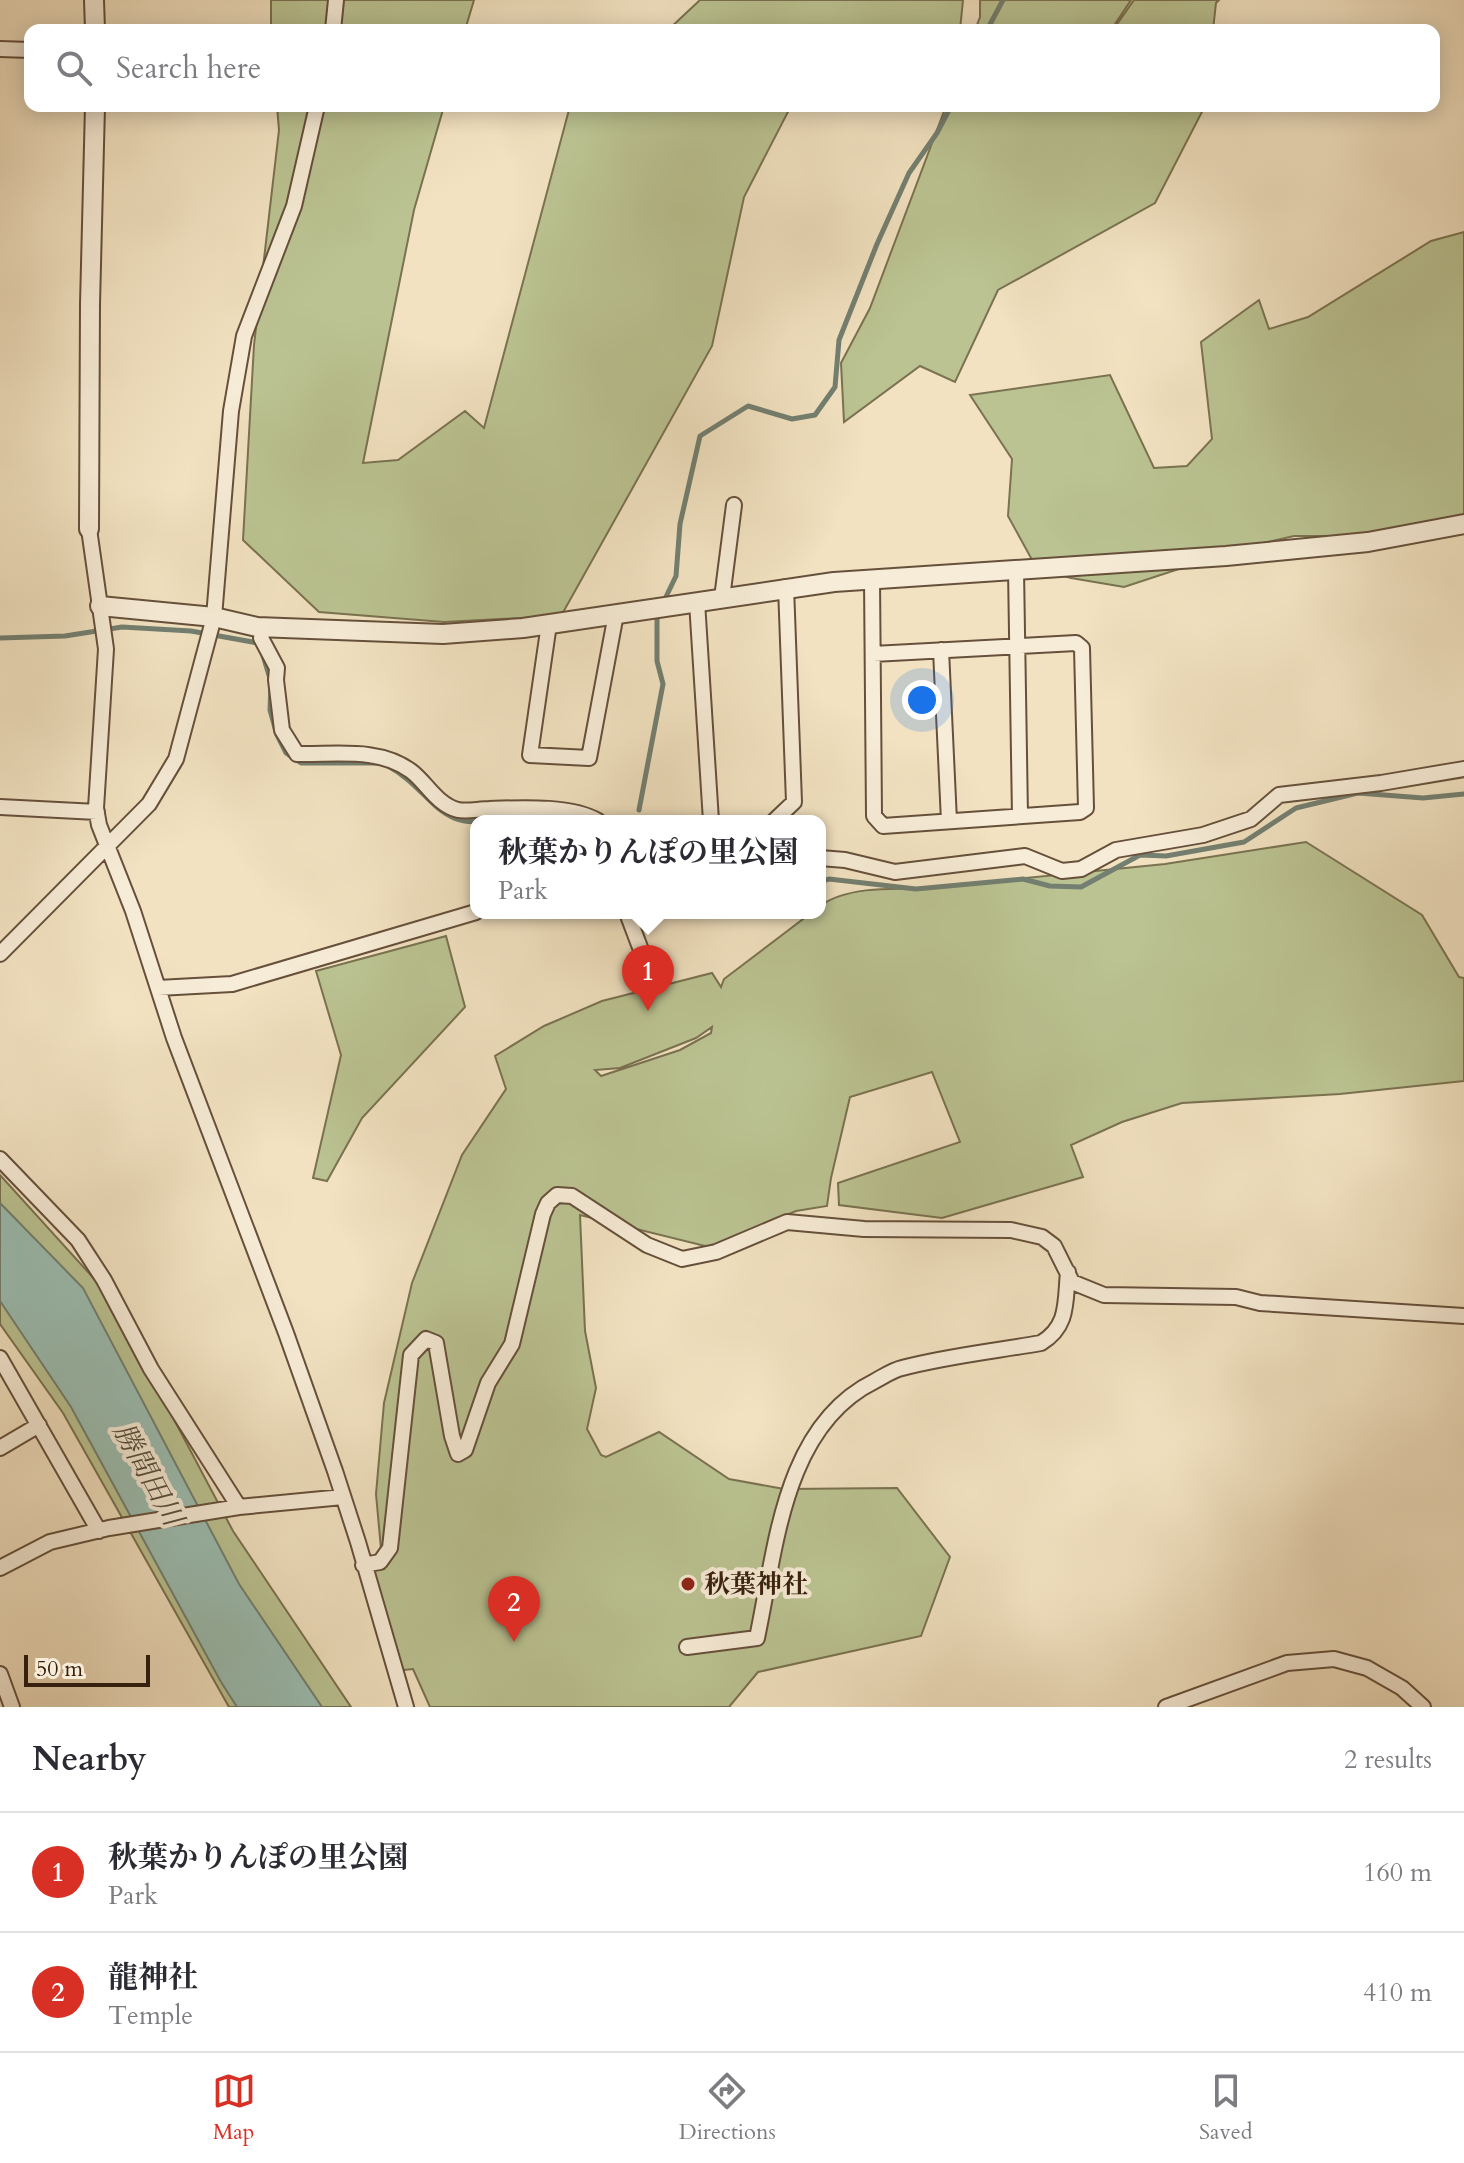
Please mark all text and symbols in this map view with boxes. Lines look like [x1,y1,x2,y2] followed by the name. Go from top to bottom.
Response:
[24,24,1440,112] search box
[52,46,96,90] icon: search
[116,48,261,89] text: Search here
[902,680,942,720] your location
[470,815,826,919] popup
[498,832,798,873] text: 秋葉かりんぽの里公園
[498,873,548,908] text: Park
[622,945,674,1011] pin: 1
[104,1416,193,1535] water label: 勝間田川
[704,1567,808,1602] place label: 秋葉神社
[679,1575,697,1593] marker: 秋葉神社
[488,1576,540,1642] pin: 2
[24,1651,150,1687] scale bar
[36,1654,83,1684] text: 50 m
[32,1736,147,1782] text: Nearby
[1344,1742,1432,1777] text: 2 results
[108,1837,408,1878] text: 秋葉かりんぽの里公園
[51,1855,65,1890] text: 1
[1363,1855,1432,1890] text: 160 m
[108,1878,158,1913] text: Park
[108,1957,198,1998] text: 龍神社
[51,1975,65,2010] text: 2
[1363,1975,1432,2010] text: 410 m
[108,1998,193,2033] text: Temple
[212,2069,256,2147] tab: Map
[679,2069,776,2147] tab: Directions
[1199,2069,1252,2147] tab: Saved

